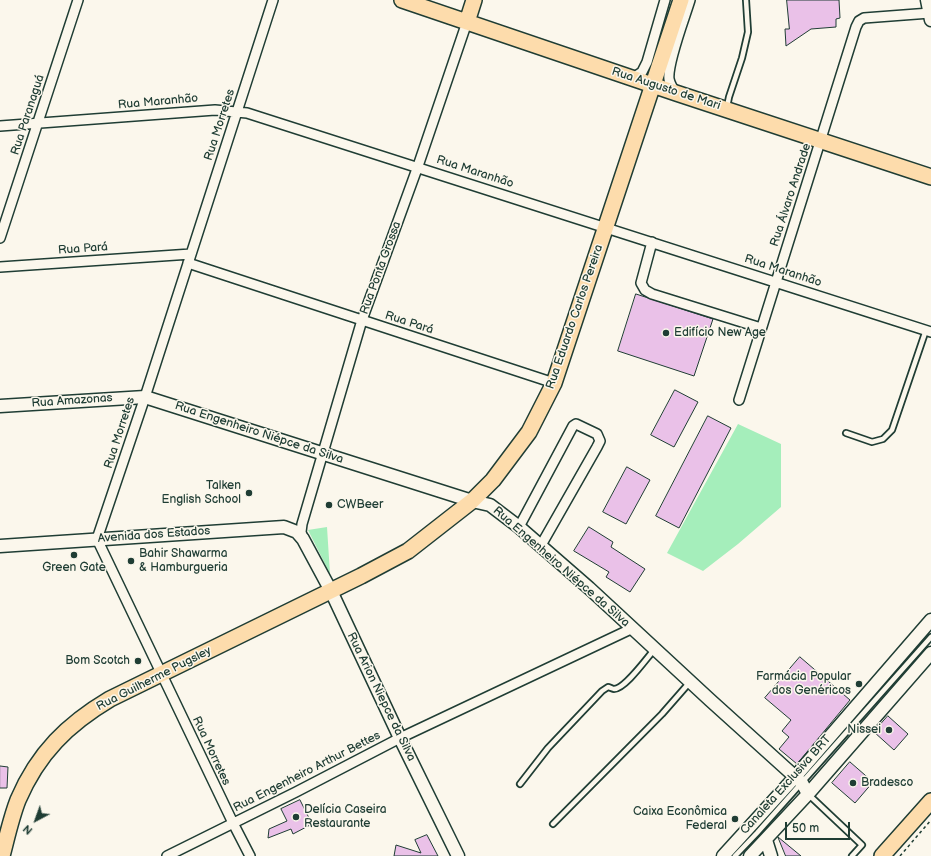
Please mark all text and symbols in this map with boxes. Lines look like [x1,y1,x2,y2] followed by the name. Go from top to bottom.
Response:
[610,65,722,113] street label: Rua Augusto de Mari
[8,73,48,157] street label: Rua Paranaguá
[202,87,238,163] street label: Rua Morretes
[117,91,199,113] street label: Rua Maranhão
[768,142,814,248] street label: Rua Álvaro Andrade
[435,153,515,191] street label: Rua Maranhão
[358,220,404,316] street label: Rua Ponta Grossa
[58,240,108,258] street label: Rua Pará
[543,243,607,391] street label: Rua Eduardo Carlos Pereira
[743,252,823,290] street label: Rua Maranhão
[383,308,435,338] street label: Rua Pará
[674,326,766,340] place label: Edifício New Age
[661,328,671,338] marker: Edifício New Age
[31,391,113,411] street label: Rua Amazonas
[102,395,138,471] street label: Rua Morretes
[173,399,345,467] street label: Rua Engenheiro Niépce da Silva
[162,479,241,507] place label: Talken English School
[244,488,254,498] marker: Talken English School
[337,498,383,512] place label: CWBeer
[324,500,334,510] marker: CWBeer
[490,504,632,630] street label: Rua Engenheiro Niépce da Silva
[97,524,211,546] street label: Avenida dos Estados
[139,547,228,575] place label: Bahir Shawarma & Hamburgueria
[69,550,79,560] marker: Green Gate
[126,556,136,566] marker: Bahir Shawarma & Hamburgueria
[42,561,106,575] place label: Green Gate
[344,630,418,764] street label: Rua Arion Niepce da Silva
[94,644,214,714] street label: Rua Guilherme Pugsley
[65,654,130,668] place label: Bom Scotch
[133,656,143,666] marker: Bom Scotch
[756,670,851,698] place label: Farmácia Popular dos Genéricos
[854,679,864,689] marker: Farmácia Popular dos Genéricos
[189,714,233,788] street label: Rua Morretes
[847,723,881,737] place label: Nissei
[884,725,894,735] marker: Nissei
[231,729,383,815] street label: Rua Engenheiro Arthur Bettes
[738,732,834,838] street label: Canaleta Exclusiva BRT
[861,776,913,790] place label: Bradesco
[848,778,858,788] marker: Bradesco
[16,800,56,840] north arrow
[304,803,387,831] place label: Delícia Caseira Restaurante
[633,805,727,833] place label: Caixa Econômica Federal
[291,812,301,822] marker: Delícia Caseira Restaurante
[730,814,740,824] marker: Caixa Econômica Federal
[787,814,852,840] scale bar
[792,821,819,836] text: 50 m
[20,822,35,837] text: N

